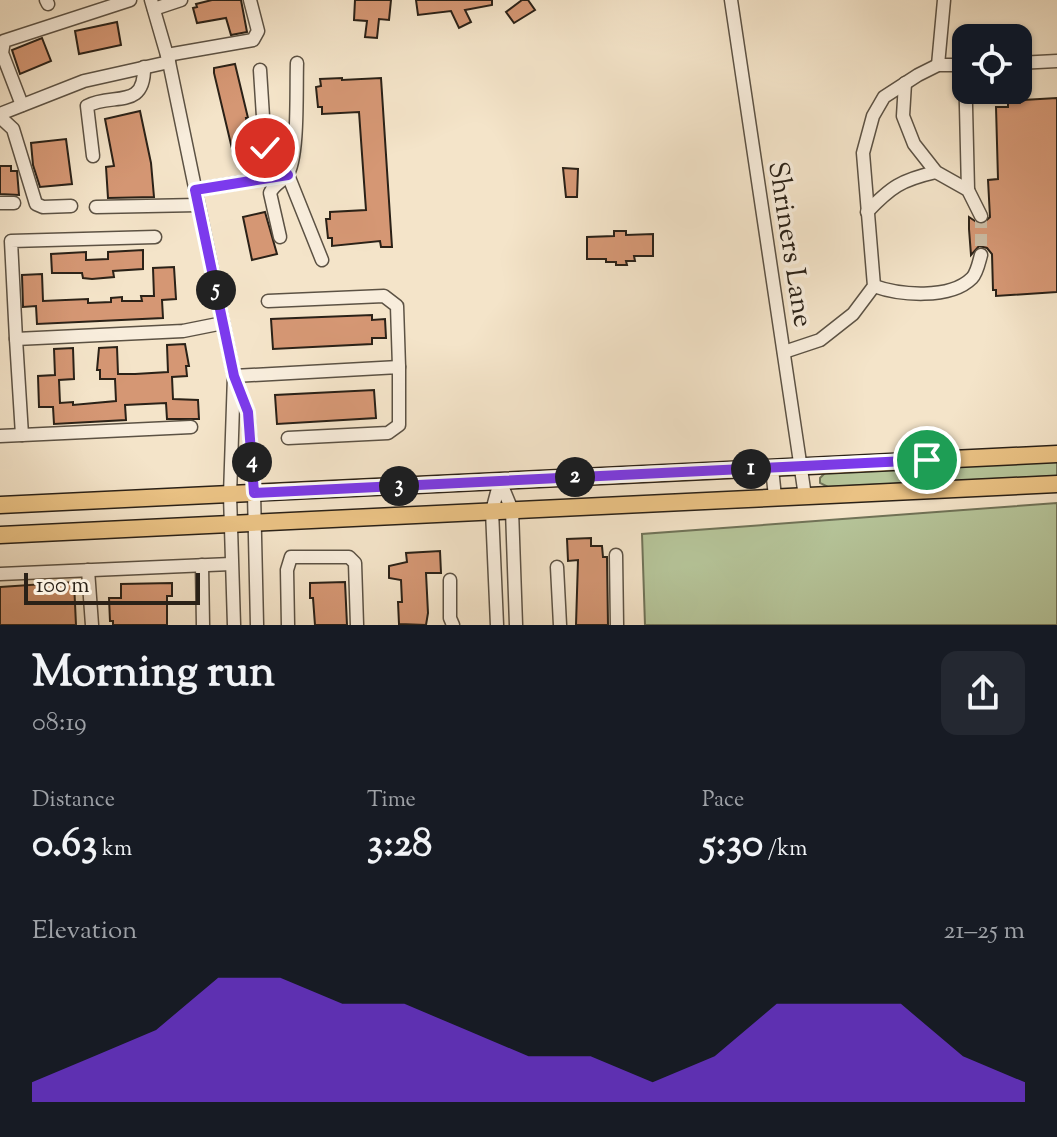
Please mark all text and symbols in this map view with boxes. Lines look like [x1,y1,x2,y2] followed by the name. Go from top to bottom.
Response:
[952,24,1032,104] map controls
[952,24,1032,104] button: locate
[231,114,299,182] pin
[243,126,287,170] icon: check
[756,159,822,330] street label: Shriners Lane
[196,270,236,310] pin: 5
[212,274,220,306] text: 5
[893,426,961,494] pin
[905,438,949,482] icon: arrive
[232,442,272,482] pin: 4
[246,446,258,478] text: 4
[731,449,771,489] pin: 1
[747,453,755,485] text: 1
[555,457,595,497] pin: 2
[570,461,580,493] text: 2
[379,466,419,506] pin: 3
[395,470,403,502] text: 3
[24,569,200,605] scale bar
[36,571,89,603] text: 100 m
[32,643,275,706] text: Morning run
[941,651,1025,735] button: share
[32,705,87,742] text: 08:19
[32,785,115,817] text: Distance
[367,785,416,817] text: Time
[702,785,744,817] text: Pace
[32,817,97,874] text: 0.63
[367,817,432,874] text: 3:28
[702,817,763,874] text: 5:30
[97,834,132,866] text: km
[763,834,808,866] text: /km
[32,913,137,950] text: Elevation
[943,913,1025,950] text: 21–25 m

